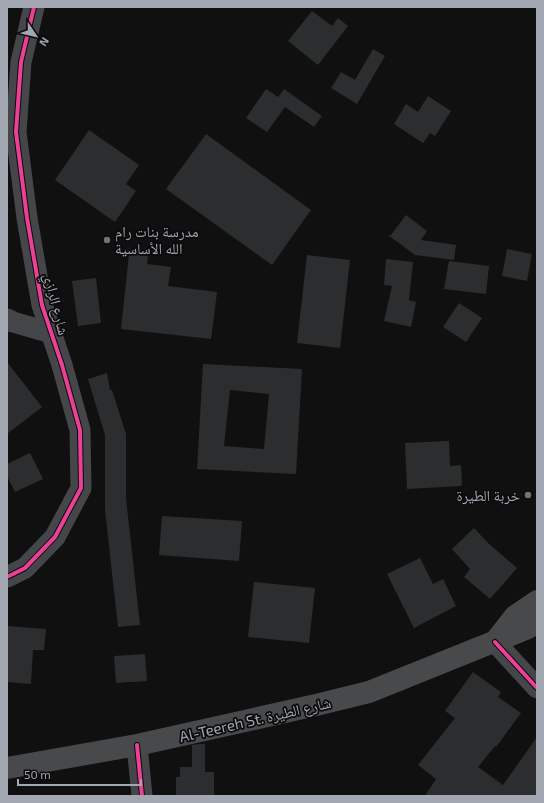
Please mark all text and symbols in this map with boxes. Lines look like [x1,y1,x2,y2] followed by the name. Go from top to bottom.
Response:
[16,16,56,56] north arrow
[37,35,52,49] text: N
[115,222,199,257] place label: مدرسة بنات رام الله الأساسية
[102,235,112,245] marker: مدرسة بنات رام الله الأساسية
[37,271,73,338] street label: شارع الرازي
[456,486,520,505] place label: خربة الطيرة
[523,490,533,500] marker: خربة الطيرة
[177,693,333,747] street label: Al-Teereh St. شارع الطيرة
[18,761,141,787] scale bar
[24,767,51,781] text: 50 m

